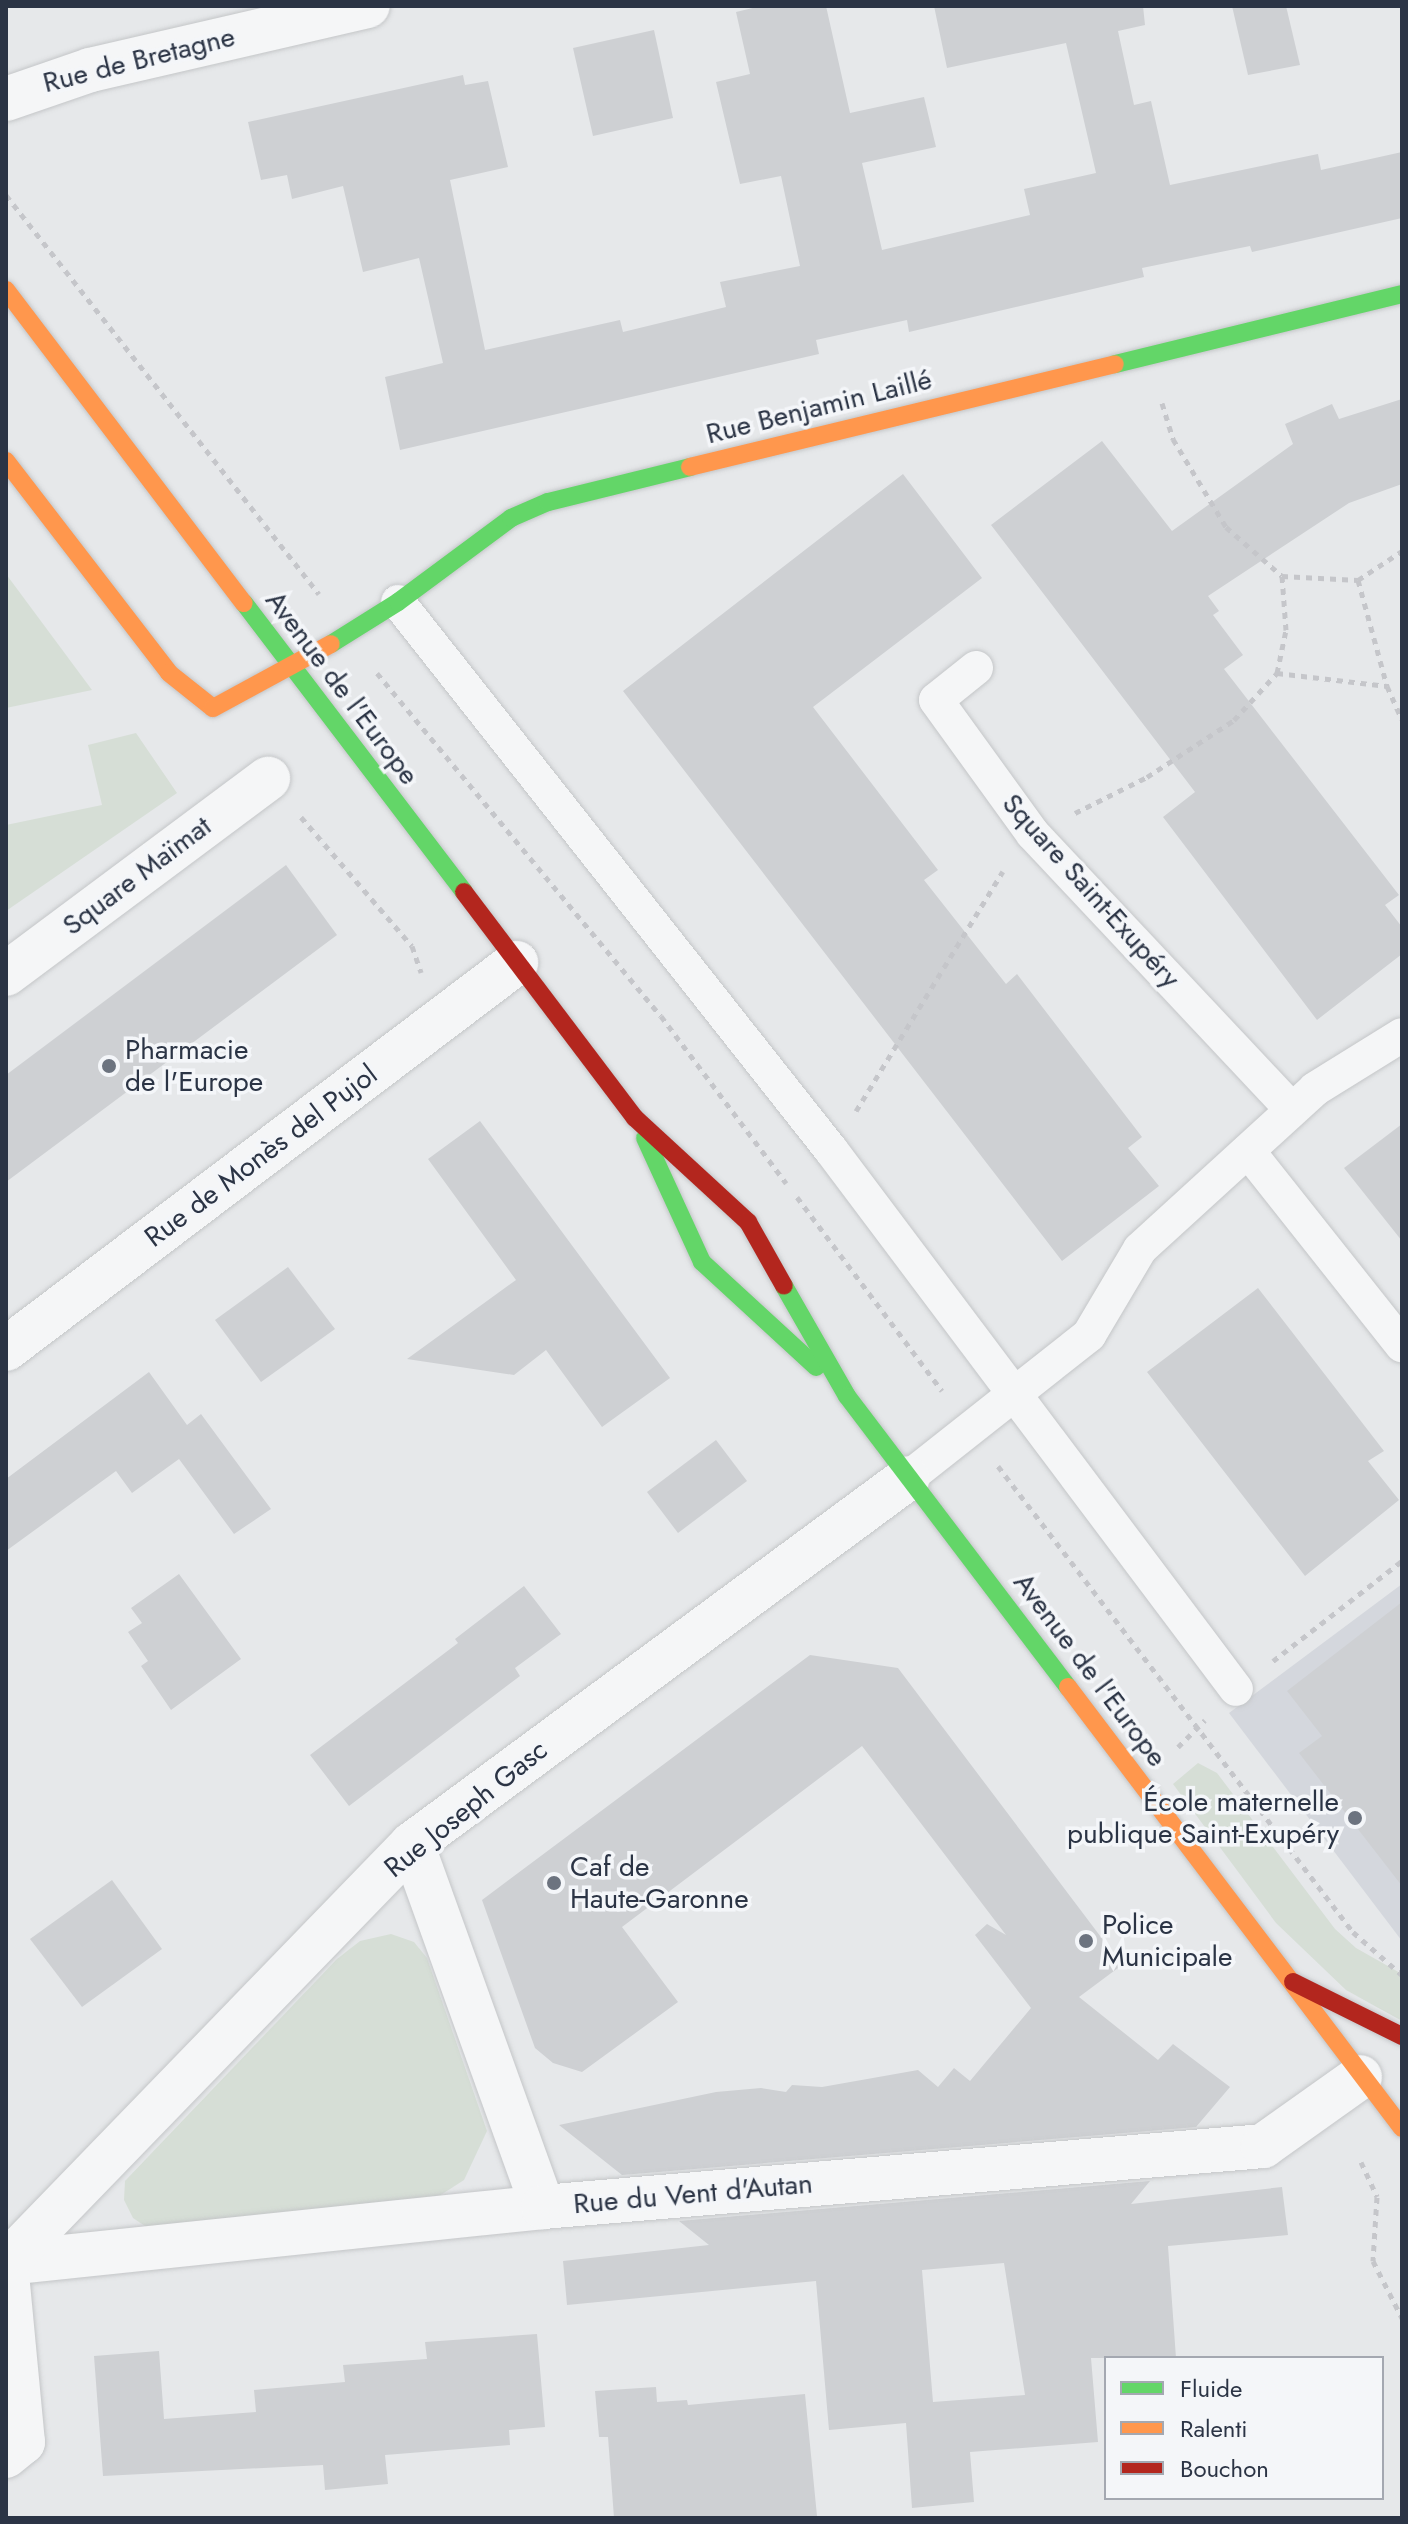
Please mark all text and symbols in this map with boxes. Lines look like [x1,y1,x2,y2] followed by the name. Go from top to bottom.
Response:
[40,20,238,100] street label: Rue de Bretagne
[703,363,935,451] street label: Rue Benjamin Laillé
[258,585,426,791] street label: Avenue de l'Europe
[995,787,1187,995] street label: Square Saint-Exupéry
[56,809,218,943] street label: Square Maïmat
[125,1033,263,1099] place label: Pharmacie de l'Europe
[100,1057,118,1075] marker: Pharmacie de l'Europe
[138,1058,384,1254] street label: Rue de Monès del Pujol
[1006,1567,1174,1773] street label: Avenue de l'Europe
[378,1733,554,1885] street label: Rue Joseph Gasc
[1067,1785,1339,1851] place label: École maternelle publique Saint-Exupéry
[1346,1809,1364,1827] marker: École maternelle publique Saint-Exupéry
[570,1850,749,1916] place label: Caf de Haute-Garonne
[545,1874,563,1892] marker: Caf de Haute-Garonne
[1102,1908,1232,1974] place label: Police Municipale
[1077,1932,1095,1950] marker: Police Municipale
[572,2167,814,2221] street label: Rue du Vent d'Autan
[1104,2356,1384,2500] legend
[1180,2371,1242,2406] text: Fluide
[1180,2411,1247,2446] text: Ralenti
[1180,2451,1269,2486] text: Bouchon

